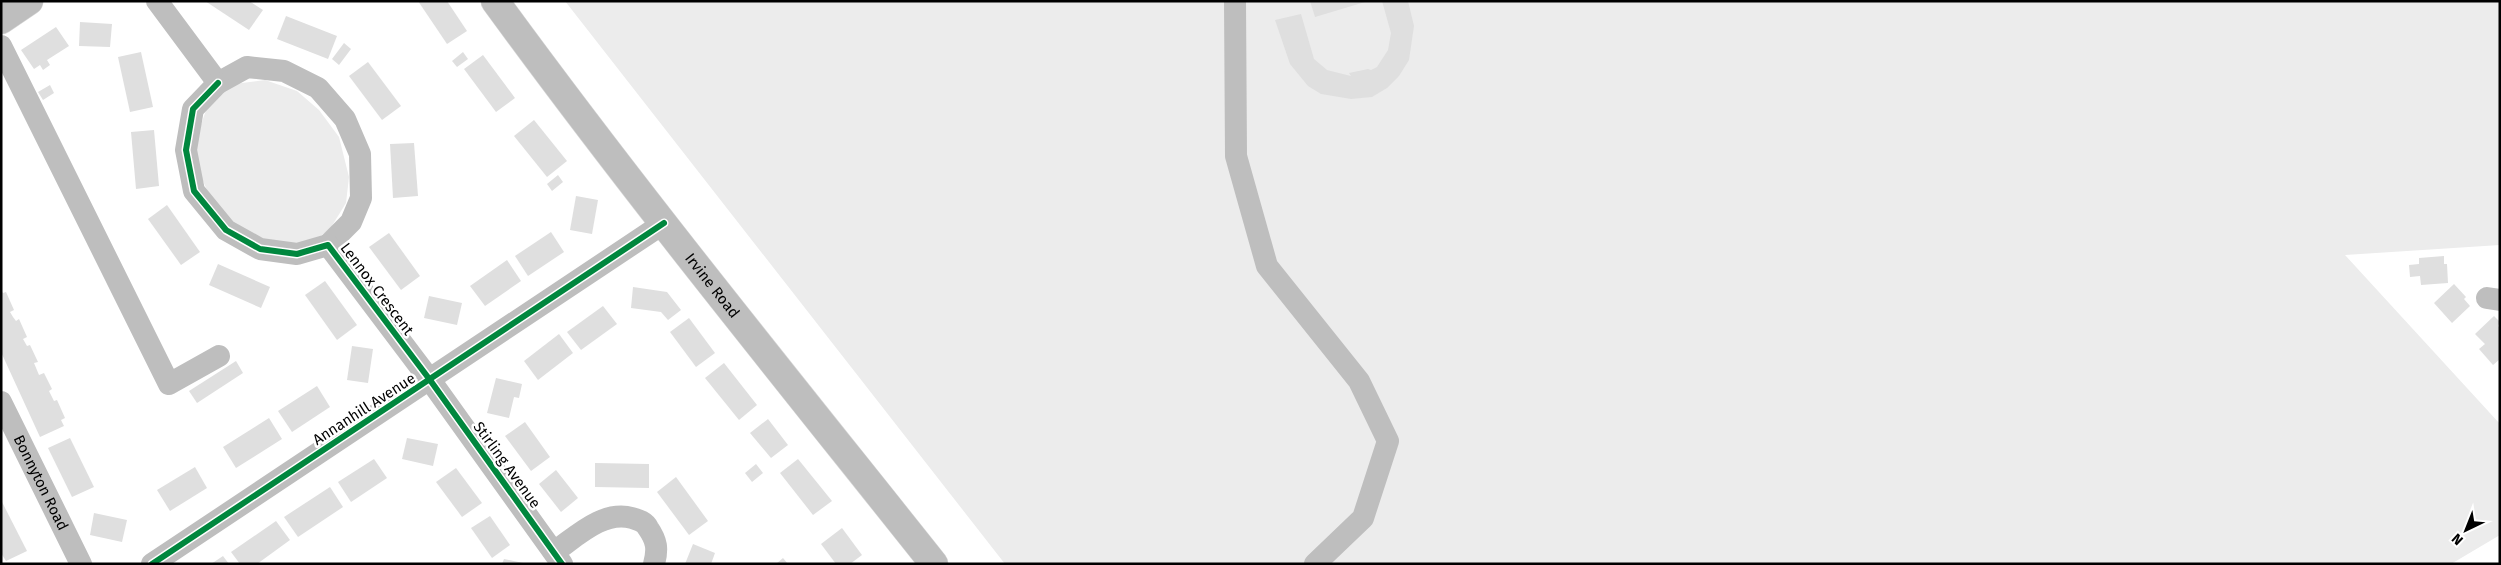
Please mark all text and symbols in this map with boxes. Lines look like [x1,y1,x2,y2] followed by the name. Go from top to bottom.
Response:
[337,239,418,339] street label: Lennox Crescent
[681,250,743,322] street label: Irvine Road
[309,369,419,449] street label: Annanhill Avenue
[470,418,544,512] street label: Stirling Avenue
[10,432,72,533] street label: Bonnyton Road
[2441,505,2491,555] north arrow
[2448,530,2467,549] text: N

